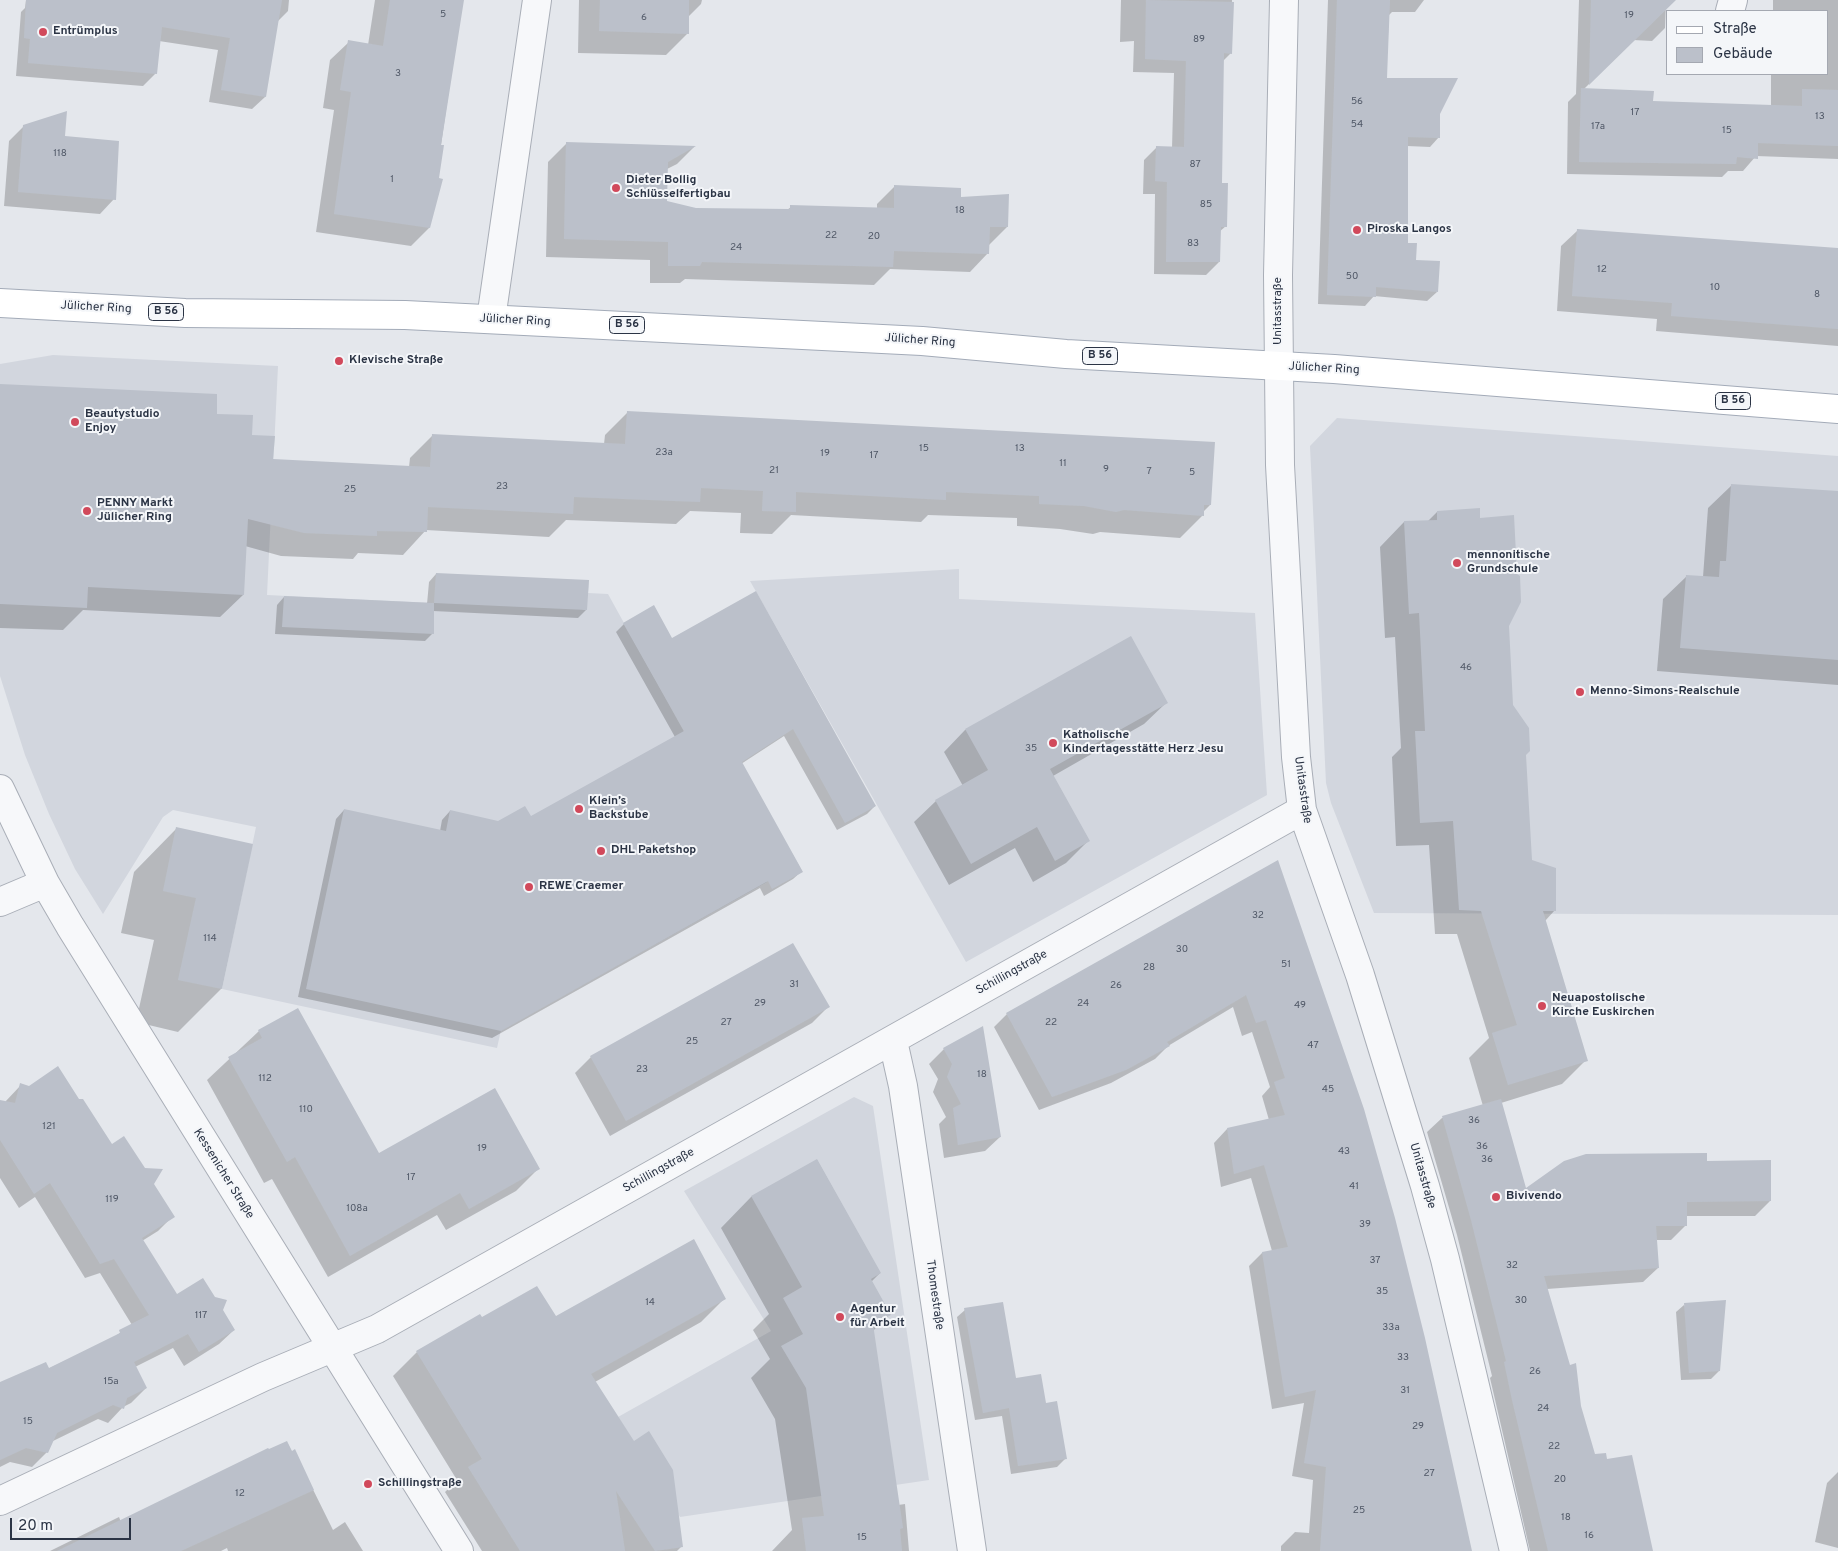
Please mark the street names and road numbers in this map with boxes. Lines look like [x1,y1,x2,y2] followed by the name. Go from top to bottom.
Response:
[1272,277,1286,345] street label: Unitasstraße
[60,299,132,317] street label: Jülicher Ring
[148,304,184,320] road number: B 56
[479,312,551,330] street label: Jülicher Ring
[610,316,644,334] road number: B 56
[884,331,956,351] street label: Jülicher Ring
[1082,348,1118,364] road number: B 56
[1288,360,1360,378] street label: Jülicher Ring
[1716,392,1750,410] road number: B 56
[1290,755,1314,825] street label: Unitasstraße
[974,948,1050,998] street label: Schillingstraße
[189,1126,257,1222] street label: Kessenicher Straße
[1406,1141,1438,1211] street label: Unitasstraße
[621,1146,697,1196] street label: Schillingstraße
[922,1259,946,1331] street label: Thomestraße

